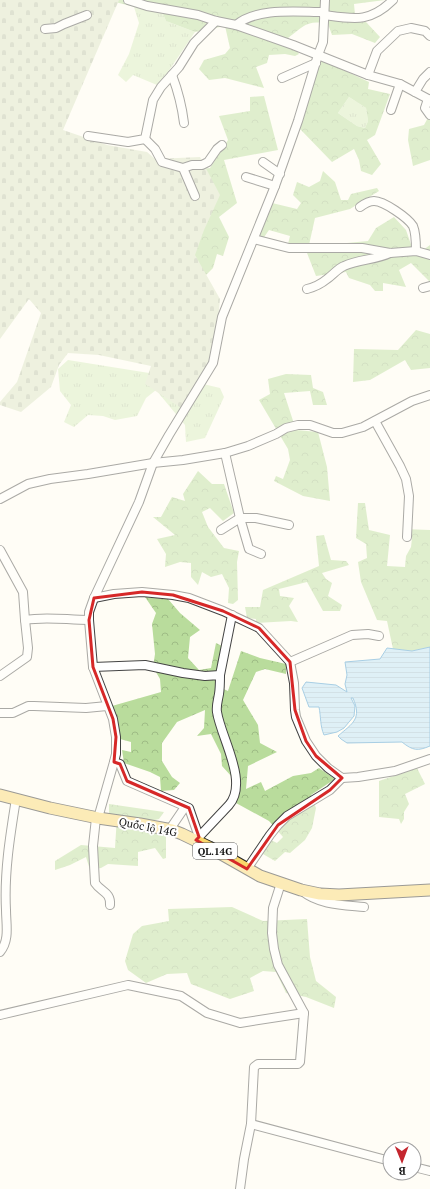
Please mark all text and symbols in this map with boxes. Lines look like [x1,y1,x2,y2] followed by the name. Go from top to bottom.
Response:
[118,814,179,840] street label: Quốc lộ 14G
[193,843,237,859] road number: QL.14G
[382,1141,422,1181] north arrow
[398,1164,406,1178] text: B

